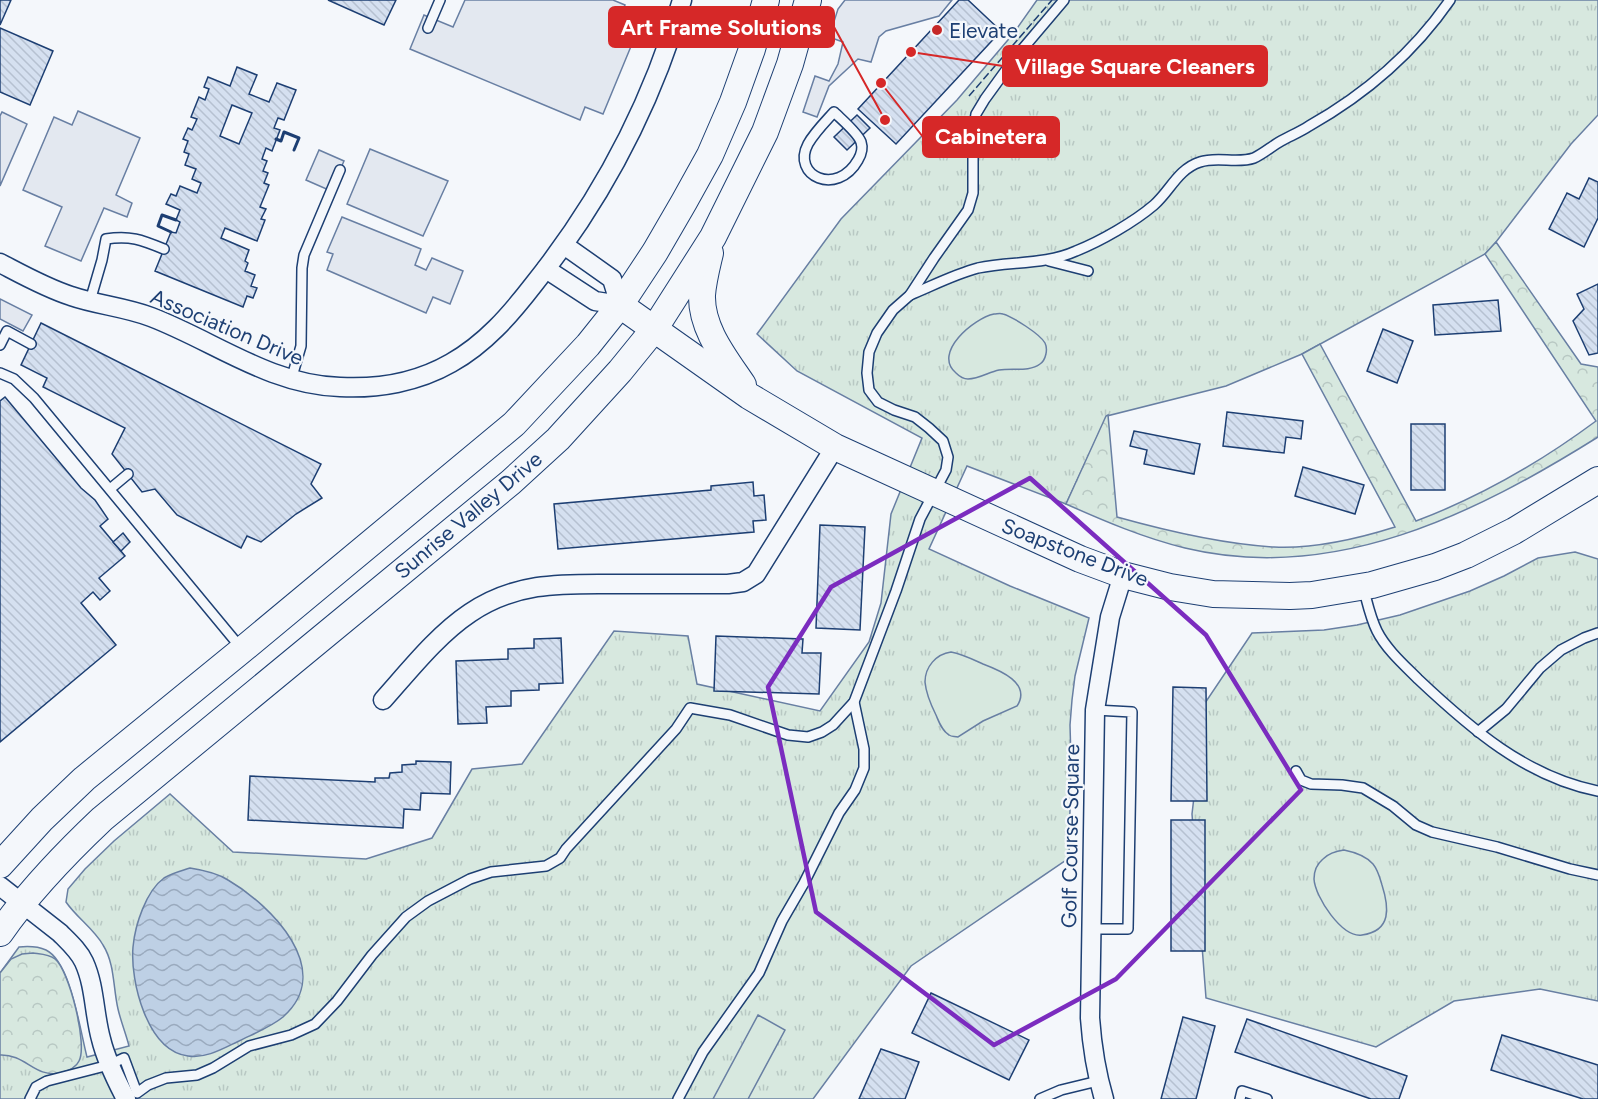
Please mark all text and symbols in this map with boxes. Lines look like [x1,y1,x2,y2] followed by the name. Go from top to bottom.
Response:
[609,7,834,47] callout: Art Frame Solutions
[621,14,821,41] text: Art Frame Solutions
[949,18,1018,43] place label: Elevate
[930,23,944,37] marker: Elevate
[1003,46,1267,86] callout: Village Square Cleaners
[1015,53,1255,80] text: Village Square Cleaners
[923,117,1059,157] callout: Cabinetera
[935,123,1047,150] text: Cabinetera
[147,284,307,370] street label: Association Drive
[389,446,547,584] street label: Sunrise Valley Drive
[998,513,1152,591] street label: Soapstone Drive
[1056,744,1084,928] street label: Golf Course Square

